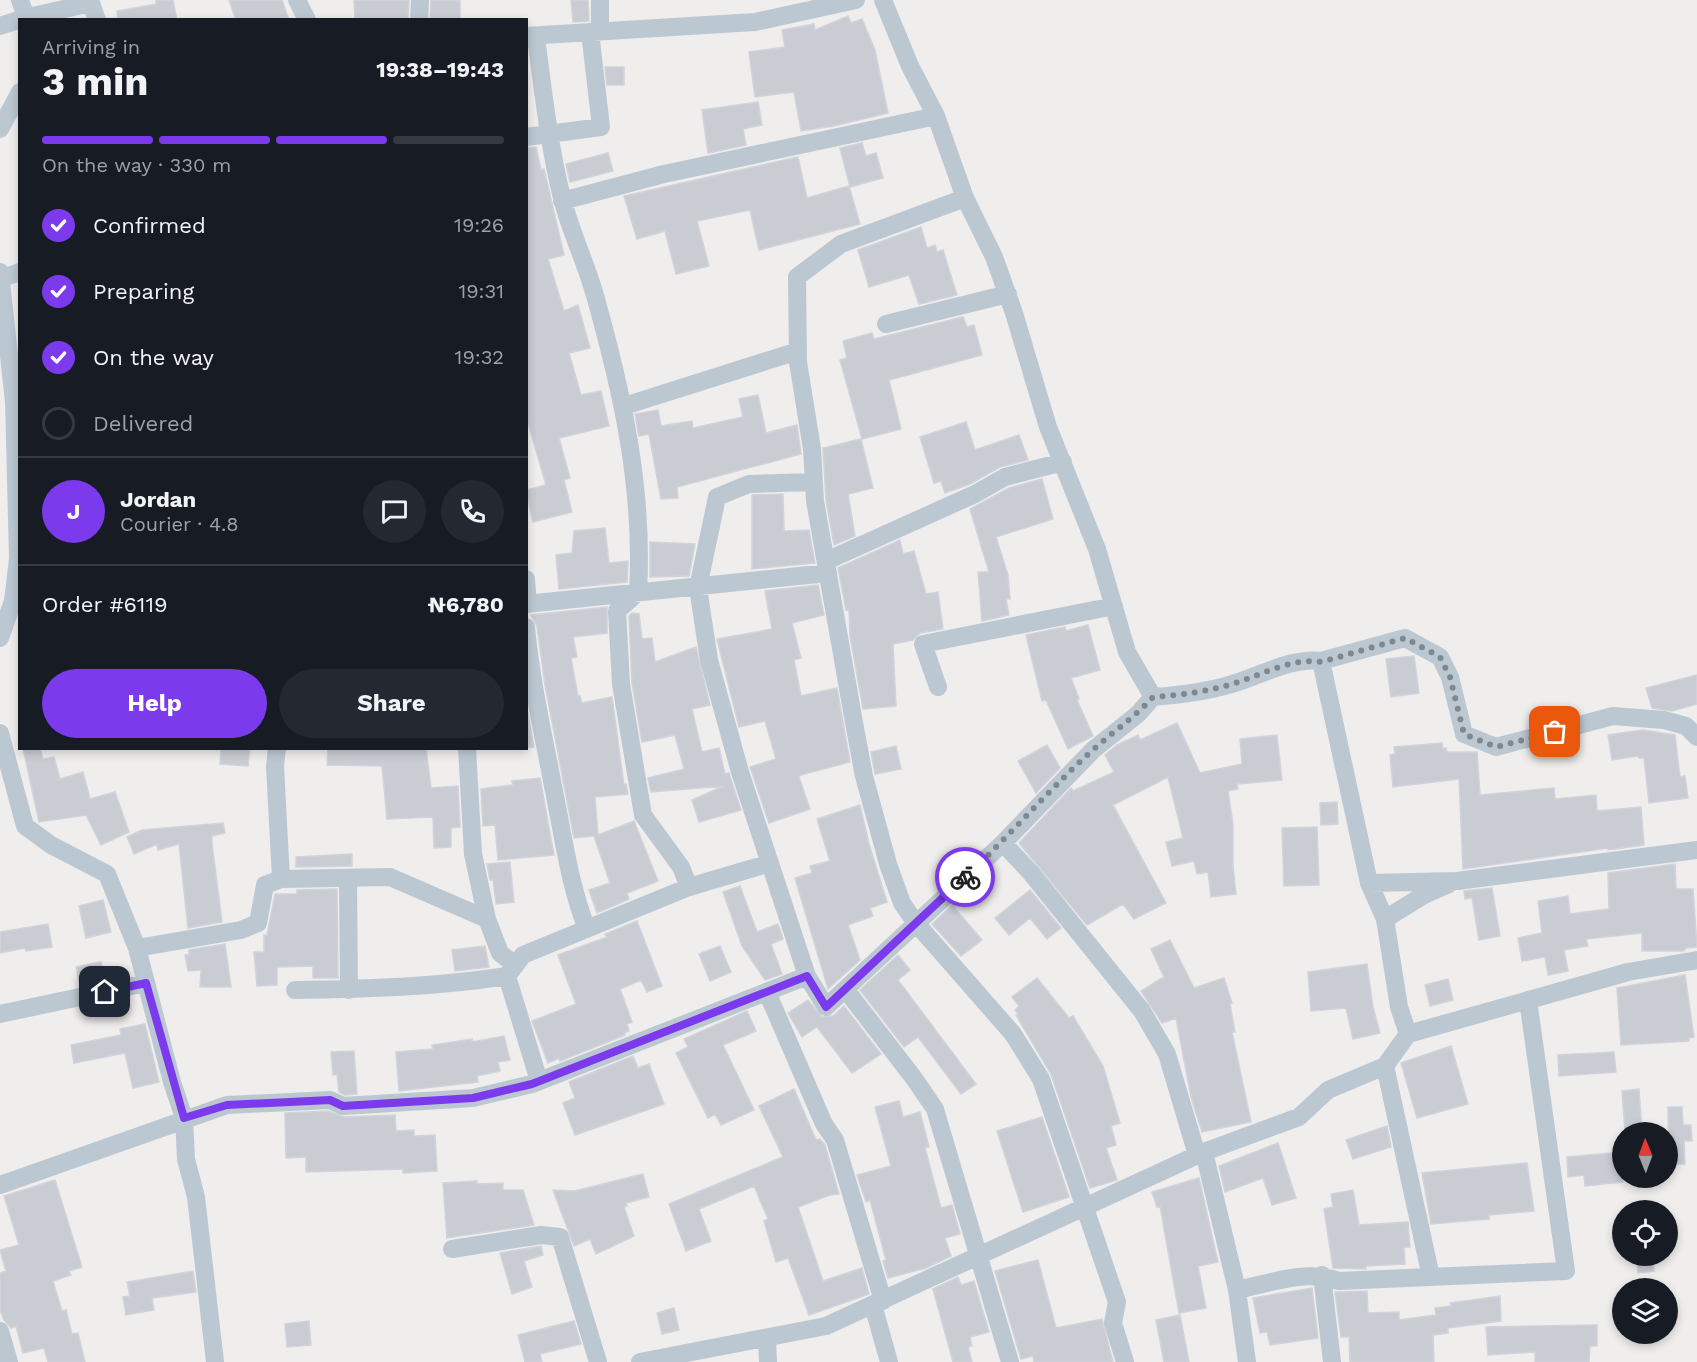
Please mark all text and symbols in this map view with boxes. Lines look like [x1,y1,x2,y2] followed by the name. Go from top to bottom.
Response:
[42,35,140,59] text: Arriving in
[376,57,504,82] text: 19:38–19:43
[42,59,149,104] text: 3 min
[42,153,231,177] text: On the way · 330 m
[42,209,75,242] icon: check
[93,213,206,238] text: Confirmed
[454,213,504,237] text: 19:26
[42,275,75,308] icon: check
[93,279,194,304] text: Preparing
[458,279,504,303] text: 19:31
[42,341,75,374] icon: check
[93,345,214,370] text: On the way
[455,345,504,369] text: 19:32
[93,411,193,436] text: Delivered
[363,480,426,543] button: chat
[441,480,504,543] button: phone
[120,487,196,512] text: Jordan
[67,499,80,524] text: J
[120,512,239,536] text: Courier · 4.8
[42,592,168,617] text: Order #6119
[428,592,504,617] text: ₦6,780
[42,669,267,738] button: Help
[279,669,504,738] button: Share
[1529,706,1580,757] pin
[1538,715,1571,748] icon: bag
[935,847,995,907] courier
[949,861,982,894] icon: bike
[79,966,130,1017] pin
[88,975,121,1008] icon: home
[1612,1122,1678,1188] north arrow
[1612,1122,1678,1344] map controls
[1612,1200,1678,1266] button: locate
[1612,1278,1678,1344] button: layers

